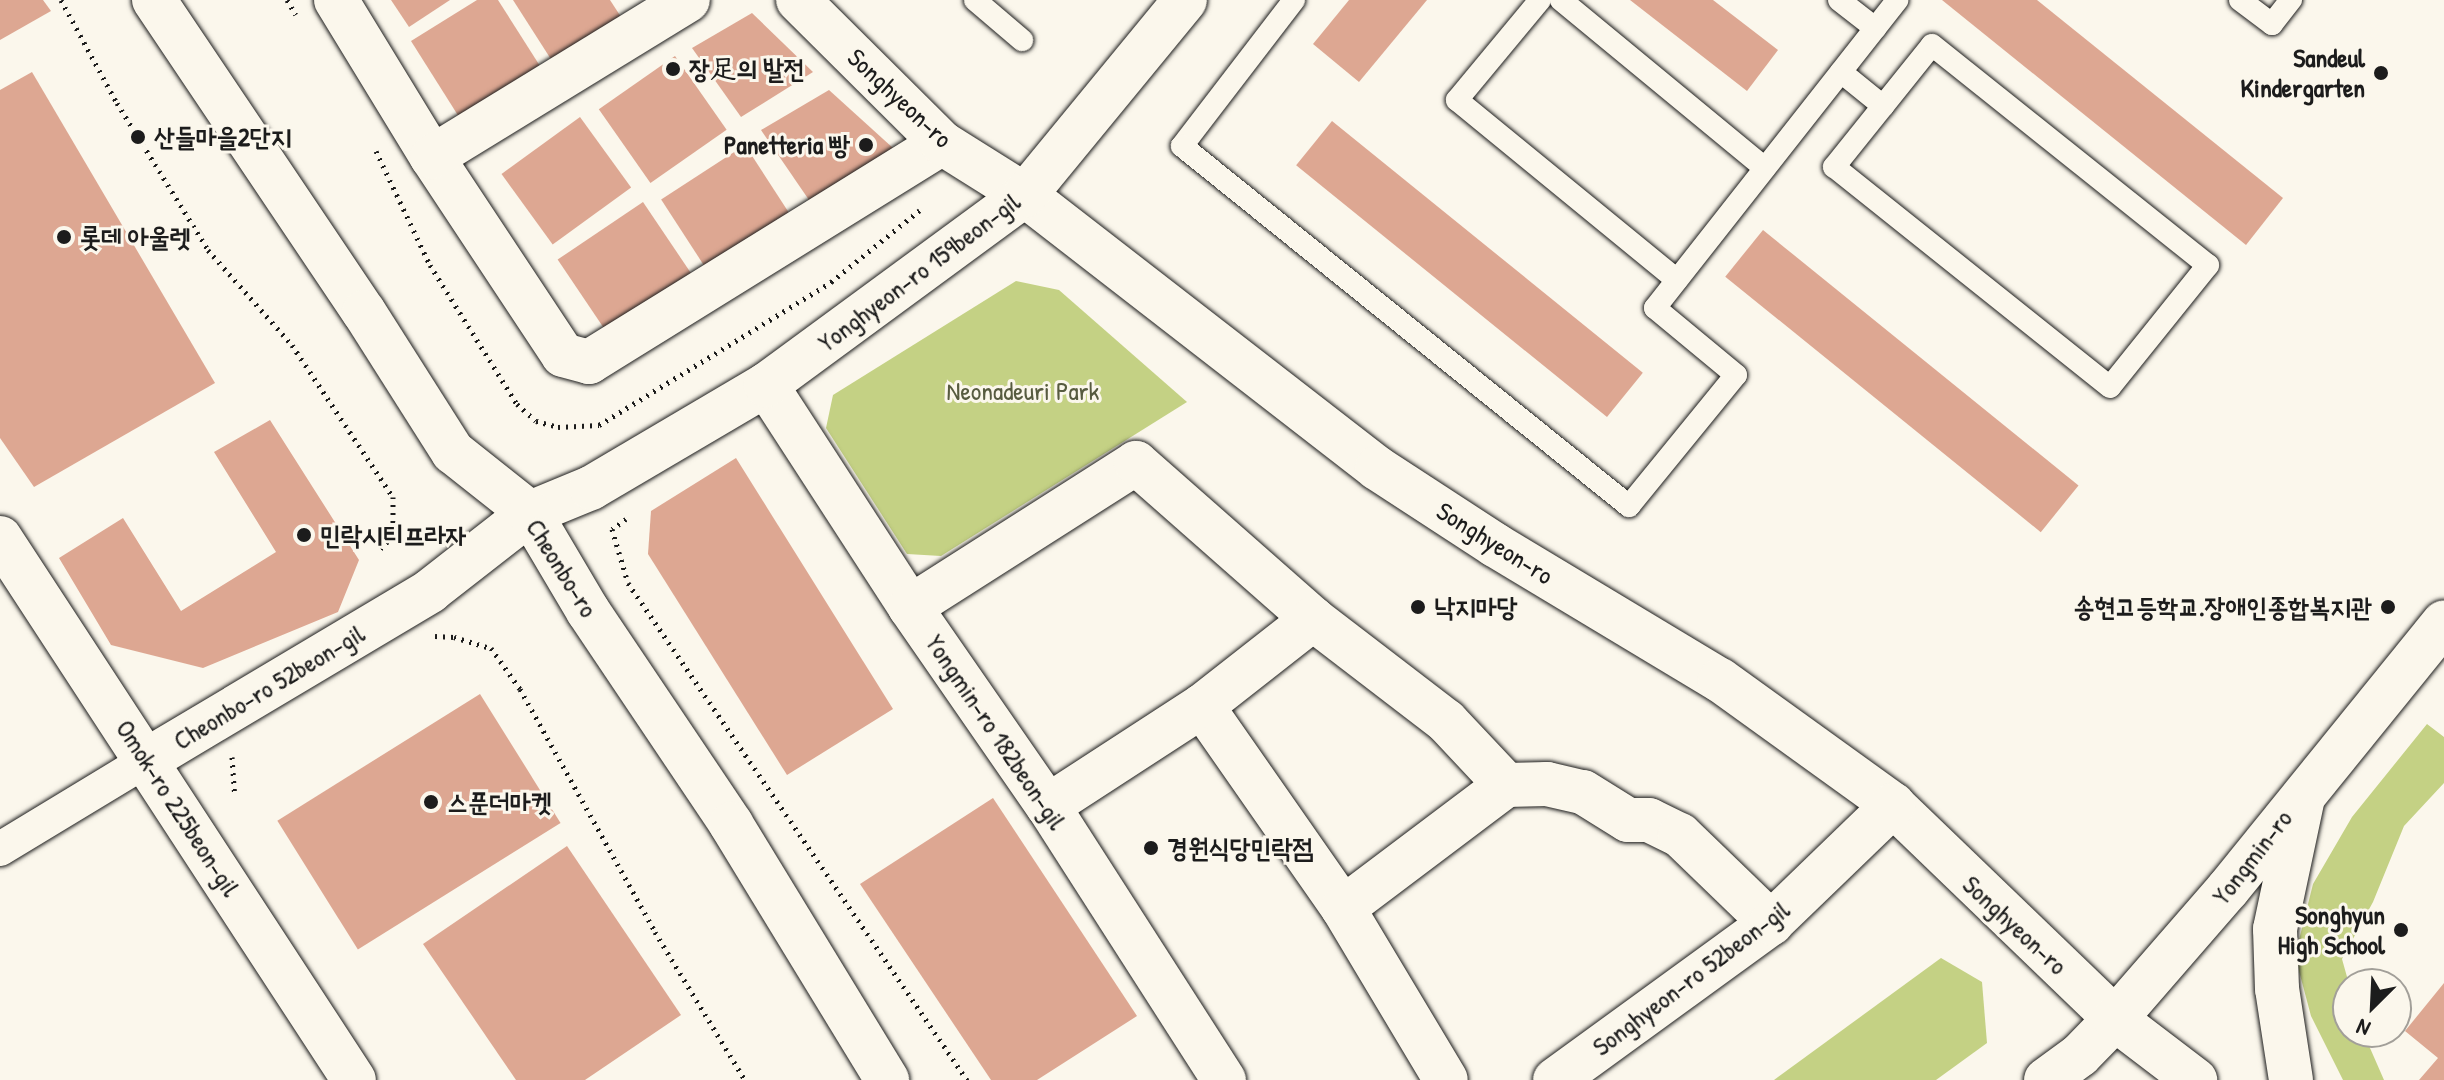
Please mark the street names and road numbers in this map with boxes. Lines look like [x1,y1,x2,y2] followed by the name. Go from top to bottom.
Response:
[841,42,959,154] street label: Songhyeon-ro
[812,186,1026,358] street label: Yonghyeon-ro 159beon-gil
[1431,495,1559,591] street label: Songhyeon-ro
[520,513,604,623] street label: Cheonbo-ro
[168,618,370,756] street label: Cheonbo-ro 52beon-gil
[919,629,1073,835] street label: Yongmin-ro 182beon-gil
[109,714,247,902] street label: Omok-ro 225beon-gil
[2205,803,2299,911] street label: Yongmin-ro
[1956,869,2074,981] street label: Songhyeon-ro
[1586,894,1796,1062] street label: Songhyeon-ro 52beon-gil

